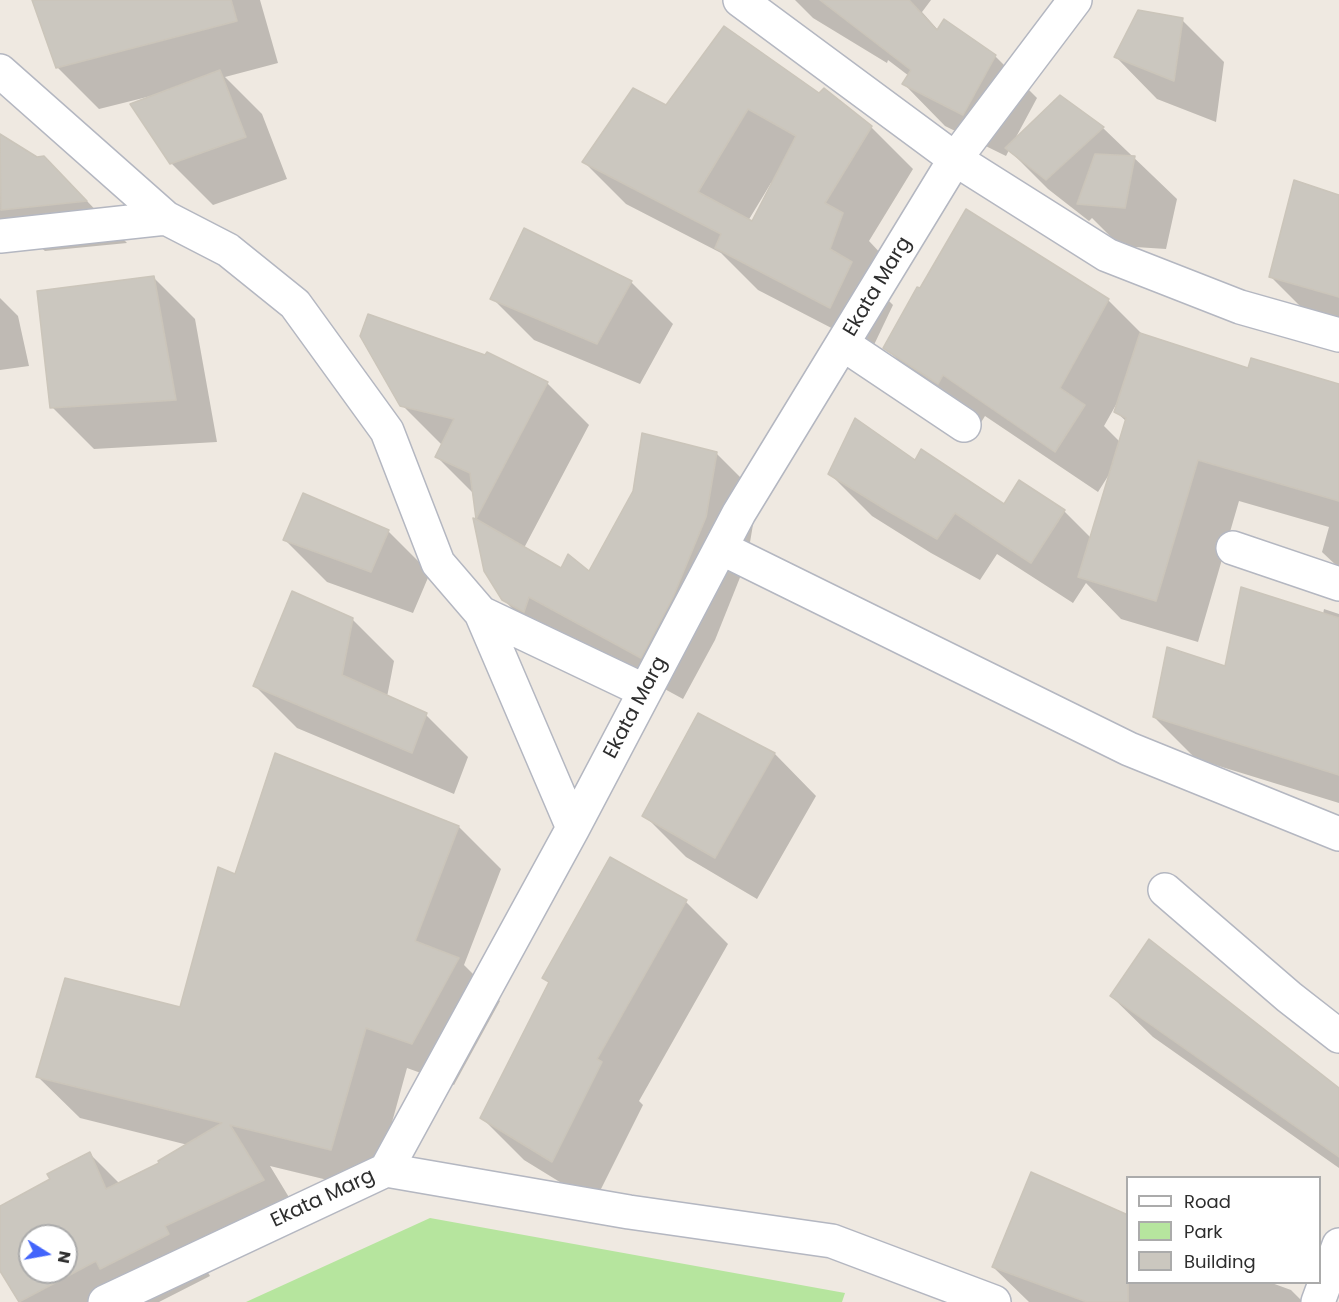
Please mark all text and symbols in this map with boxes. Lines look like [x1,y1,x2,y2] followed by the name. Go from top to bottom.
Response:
[839,233,917,341] street label: Ekata Marg
[599,653,673,763] street label: Ekata Marg
[267,1164,379,1234] street label: Ekata Marg
[1126,1176,1321,1284] legend
[1184,1189,1231,1214] text: Road
[1184,1219,1223,1244] text: Park
[18,1224,78,1284] north arrow
[52,1249,77,1265] text: N
[1184,1249,1256,1274] text: Building

